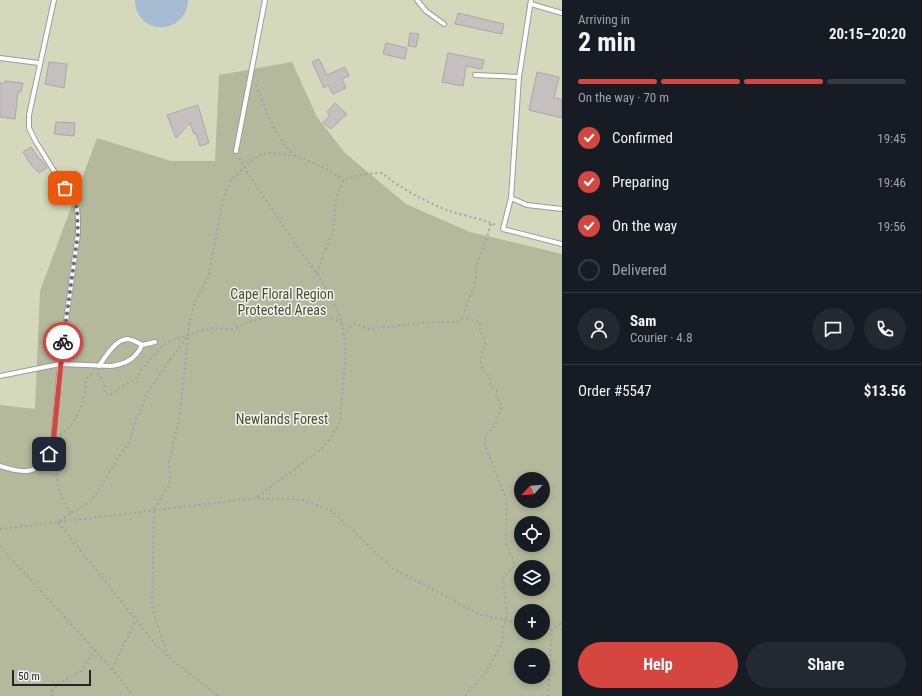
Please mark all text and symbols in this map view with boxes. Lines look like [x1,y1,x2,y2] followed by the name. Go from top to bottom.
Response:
[578,12,630,27] text: Arriving in
[829,25,906,43] text: 20:15–20:20
[578,27,636,57] text: 2 min
[578,90,669,105] text: On the way · 70 m
[578,127,600,149] icon: check
[612,129,673,147] text: Confirmed
[877,131,906,146] text: 19:45
[48,171,82,205] pin
[578,171,600,193] icon: check
[612,173,669,191] text: Preparing
[877,175,906,190] text: 19:46
[54,177,76,199] icon: bag
[578,215,600,237] icon: check
[612,217,677,235] text: On the way
[877,219,906,234] text: 19:56
[612,261,667,279] text: Delivered
[230,286,334,318] park label: Cape Floral Region Protected Areas
[578,308,620,350] button: person
[812,308,854,350] button: chat
[864,308,906,350] button: phone
[630,312,656,330] text: Sam
[43,322,83,362] courier
[630,330,693,345] text: Courier · 4.8
[52,331,74,353] icon: bike
[578,382,652,400] text: Order #5547
[864,382,906,400] text: $13.56
[236,411,328,427] park label: Newlands Forest
[32,437,66,471] pin
[38,443,60,465] icon: home
[514,472,550,508] north arrow
[514,472,550,684] map controls
[514,516,550,552] button: locate
[514,560,550,596] button: layers
[514,604,550,640] button: +
[578,642,738,688] button: Help
[746,642,906,688] button: Share
[514,648,550,684] button: −
[12,668,91,687] scale bar
[18,670,40,683] text: 50 m

